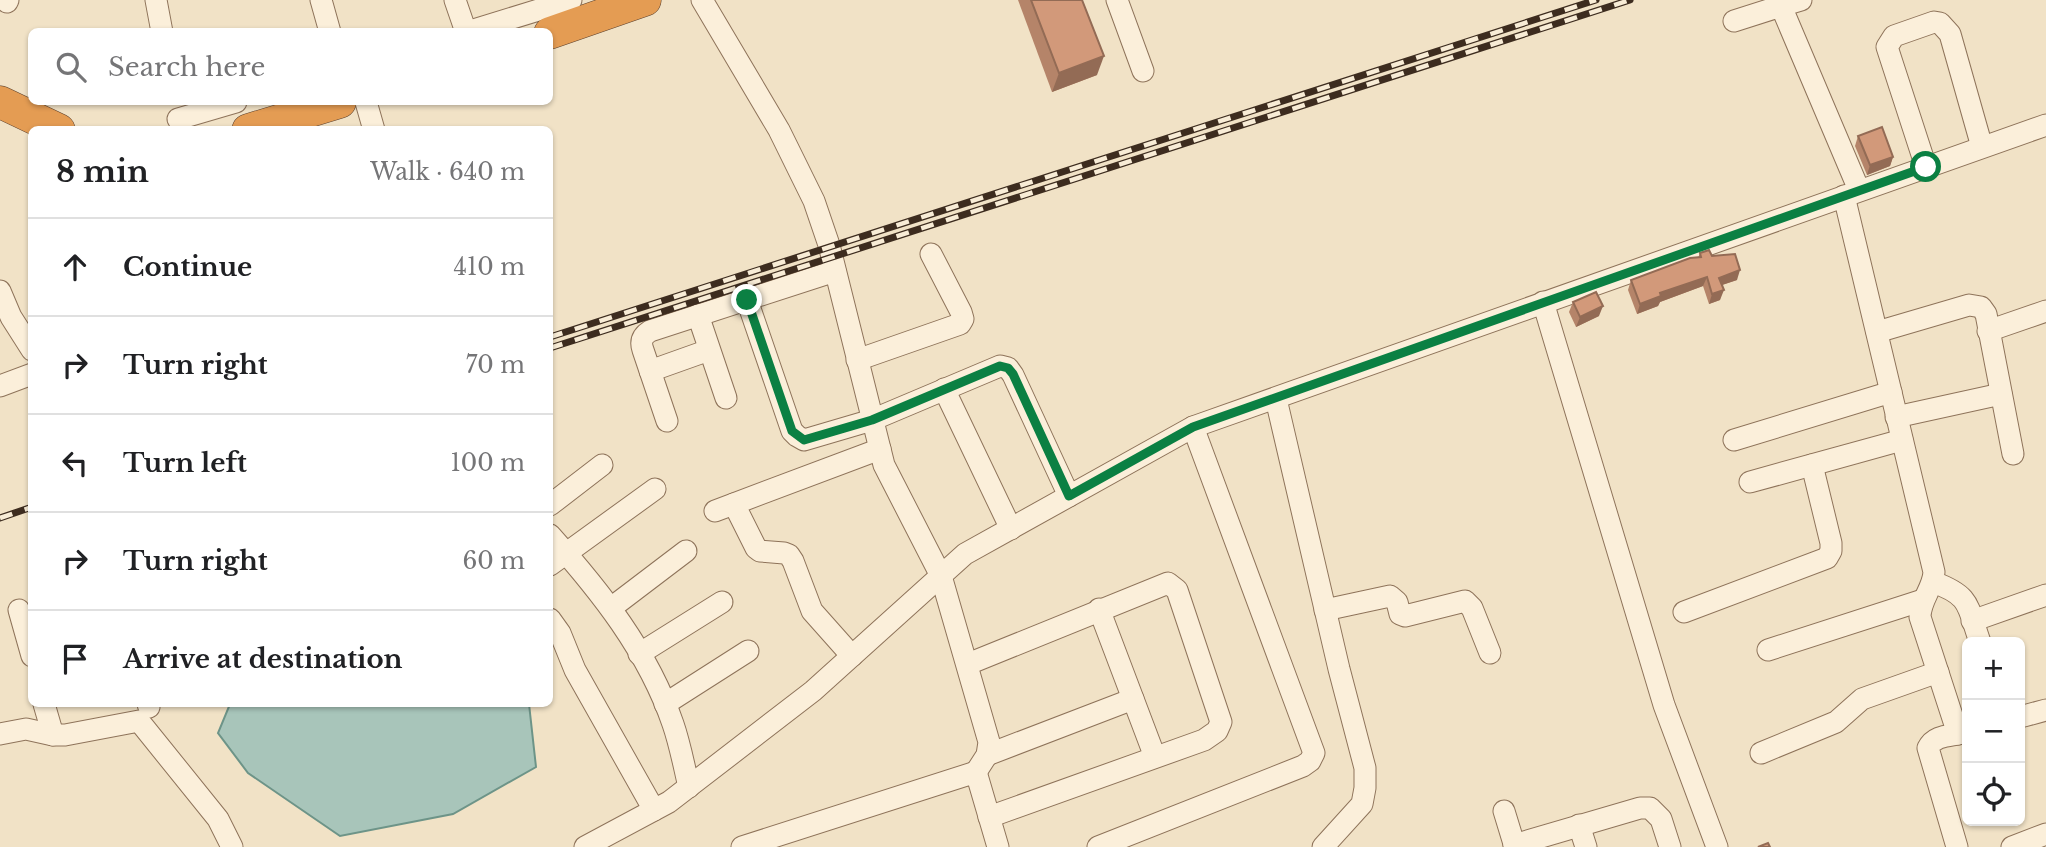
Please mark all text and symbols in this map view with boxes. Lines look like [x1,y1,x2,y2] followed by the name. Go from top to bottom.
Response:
[28,28,553,105] search box
[52,48,90,86] icon: search
[108,51,265,83] text: Search here
[1910,151,1941,182] route start
[56,153,149,190] text: 8 min
[370,158,525,186] text: Walk · 640 m
[56,248,94,286] icon: ahead
[123,251,252,283] text: Continue
[454,253,525,281] text: 410 m
[731,284,762,315] route end
[56,346,94,384] icon: right
[123,349,268,381] text: Turn right
[466,351,525,379] text: 70 m
[56,444,94,482] icon: left
[123,447,247,479] text: Turn left
[451,449,525,477] text: 100 m
[56,542,94,580] icon: right
[123,545,268,577] text: Turn right
[463,547,525,575] text: 60 m
[1962,637,2025,826] map controls
[1962,637,2025,700] button: +
[56,640,94,678] icon: arrive
[123,643,403,675] text: Arrive at destination
[1962,700,2025,763] button: −
[1962,763,2025,826] button: locate

